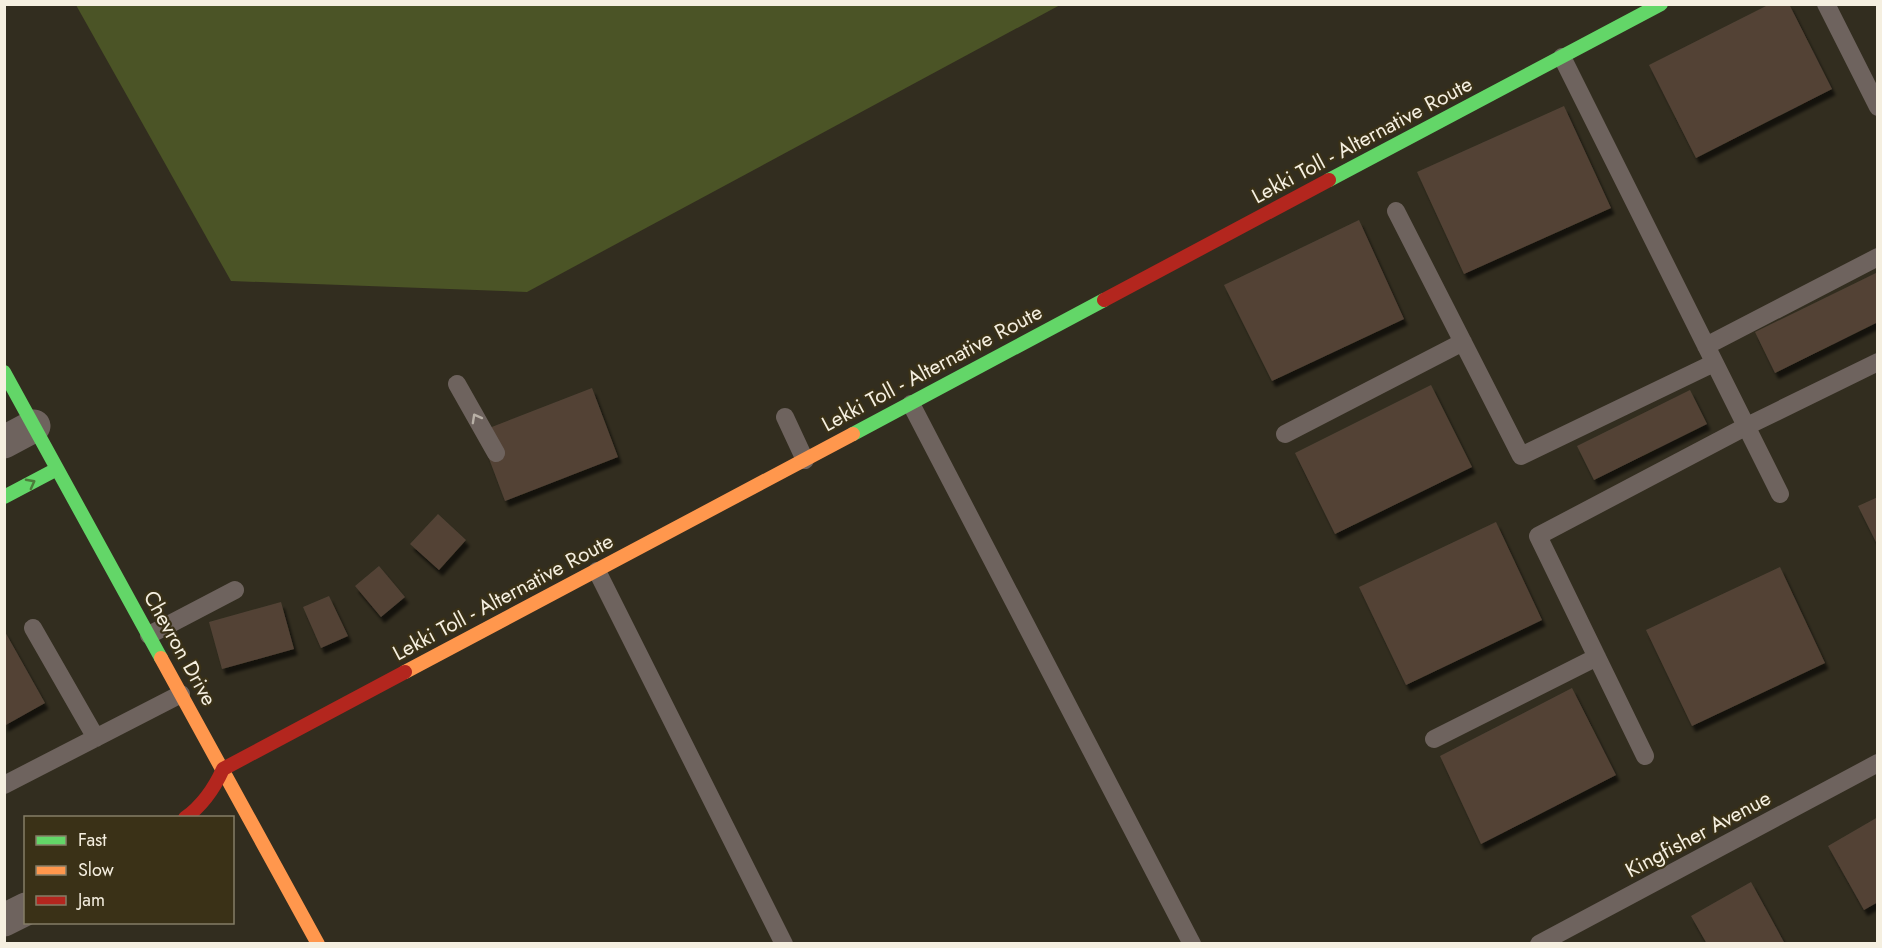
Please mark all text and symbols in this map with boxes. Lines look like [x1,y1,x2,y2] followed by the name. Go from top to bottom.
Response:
[1246,69,1478,211] street label: Lekki Toll - Alternative Route
[816,297,1048,439] street label: Lekki Toll - Alternative Route
[472,414,483,425] one-way arrow
[25,479,35,490] one-way arrow
[387,526,619,668] street label: Lekki Toll - Alternative Route
[136,585,224,711] street label: Chevron Drive
[1620,783,1776,885] street label: Kingfisher Avenue
[24,816,234,924] legend
[78,827,107,853] text: Fast
[78,857,115,883] text: Slow
[76,887,105,913] text: Jam

